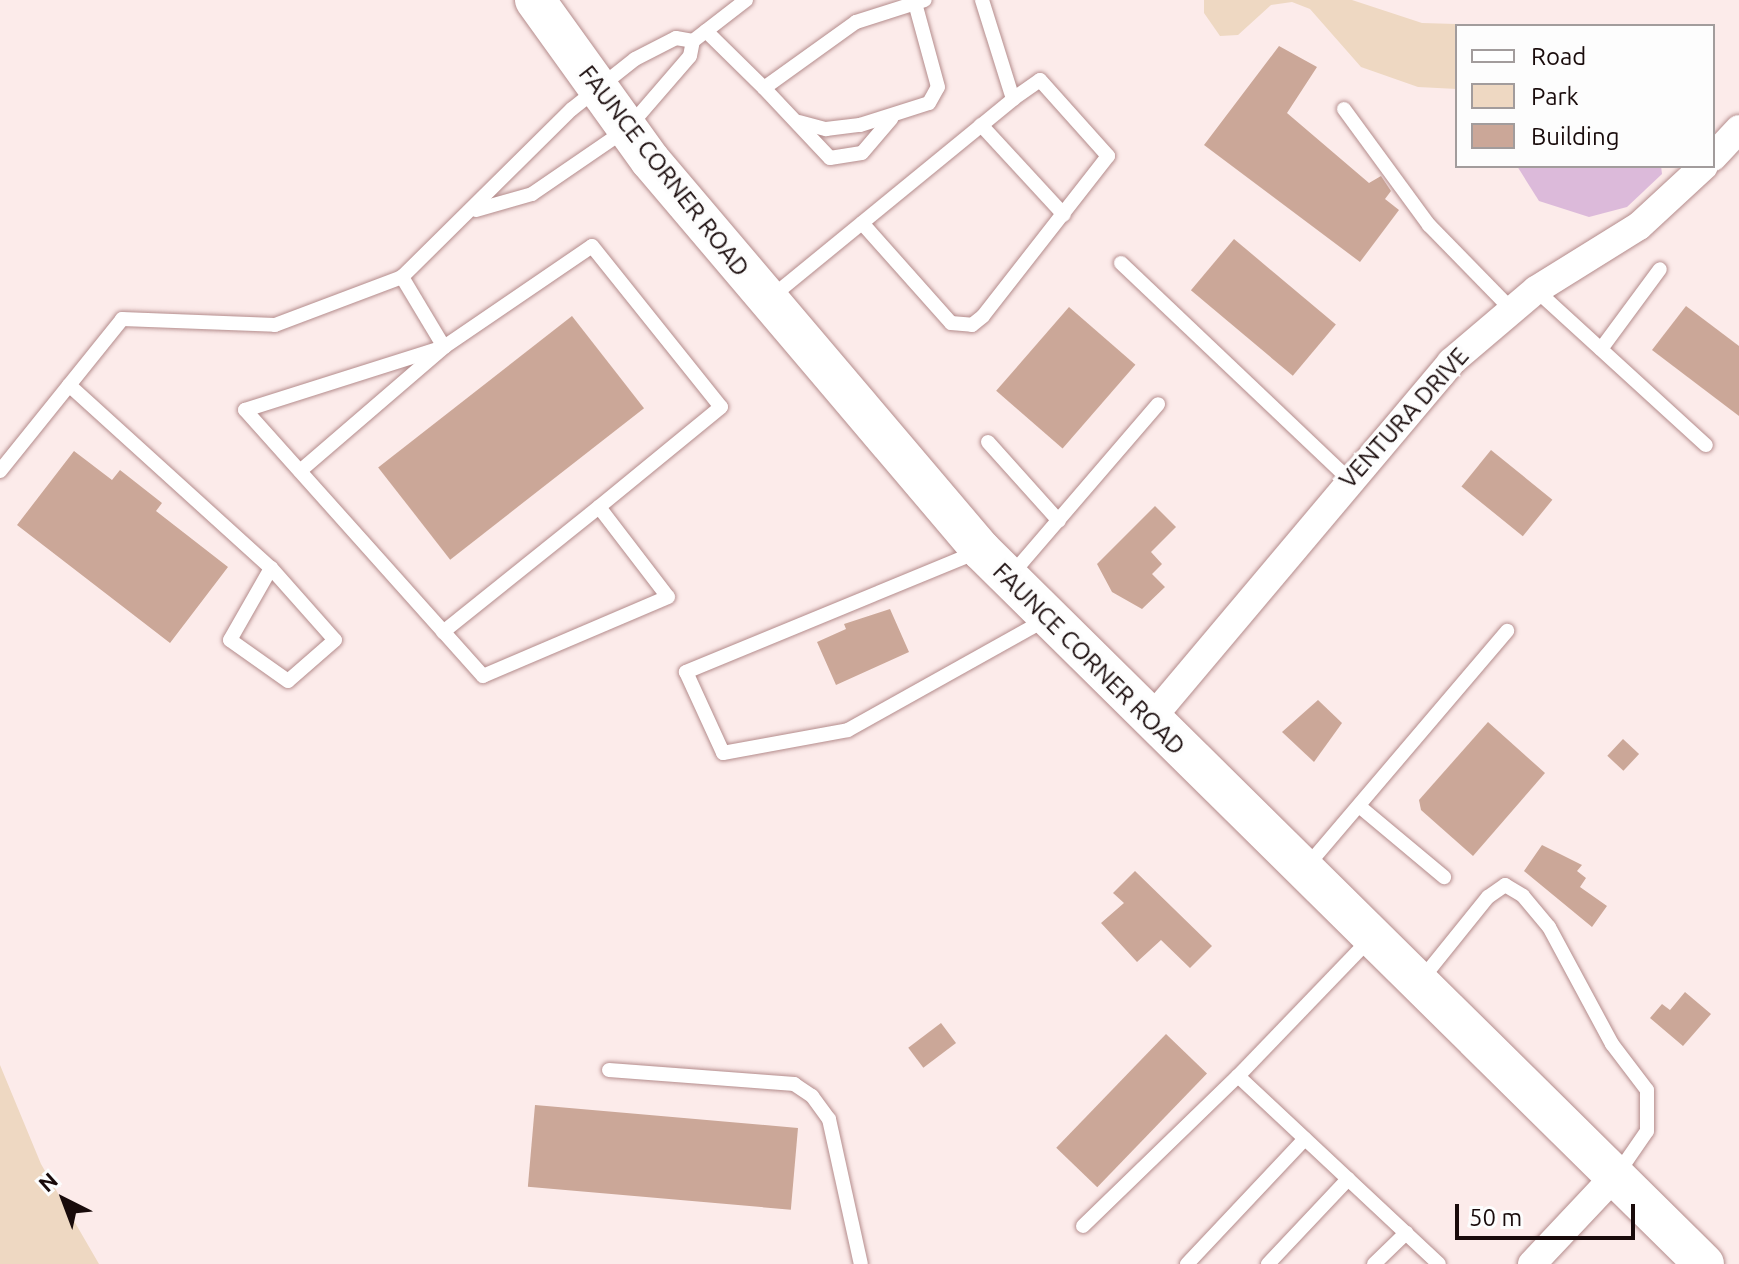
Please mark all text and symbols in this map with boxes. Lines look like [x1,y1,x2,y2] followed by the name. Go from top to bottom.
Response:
[1455,24,1715,168] legend
[1531,43,1586,70] text: Road
[573,60,755,282] street label: FAUNCE CORNER ROAD
[1531,83,1579,110] text: Park
[1531,123,1619,150] text: Building
[1333,342,1475,494] street label: VENTURA DRIVE
[987,557,1191,761] street label: FAUNCE CORNER ROAD
[24,1160,104,1240] north arrow
[33,1167,62,1197] text: N
[1459,1188,1639,1238] scale bar
[1469,1204,1522,1231] text: 50 m

